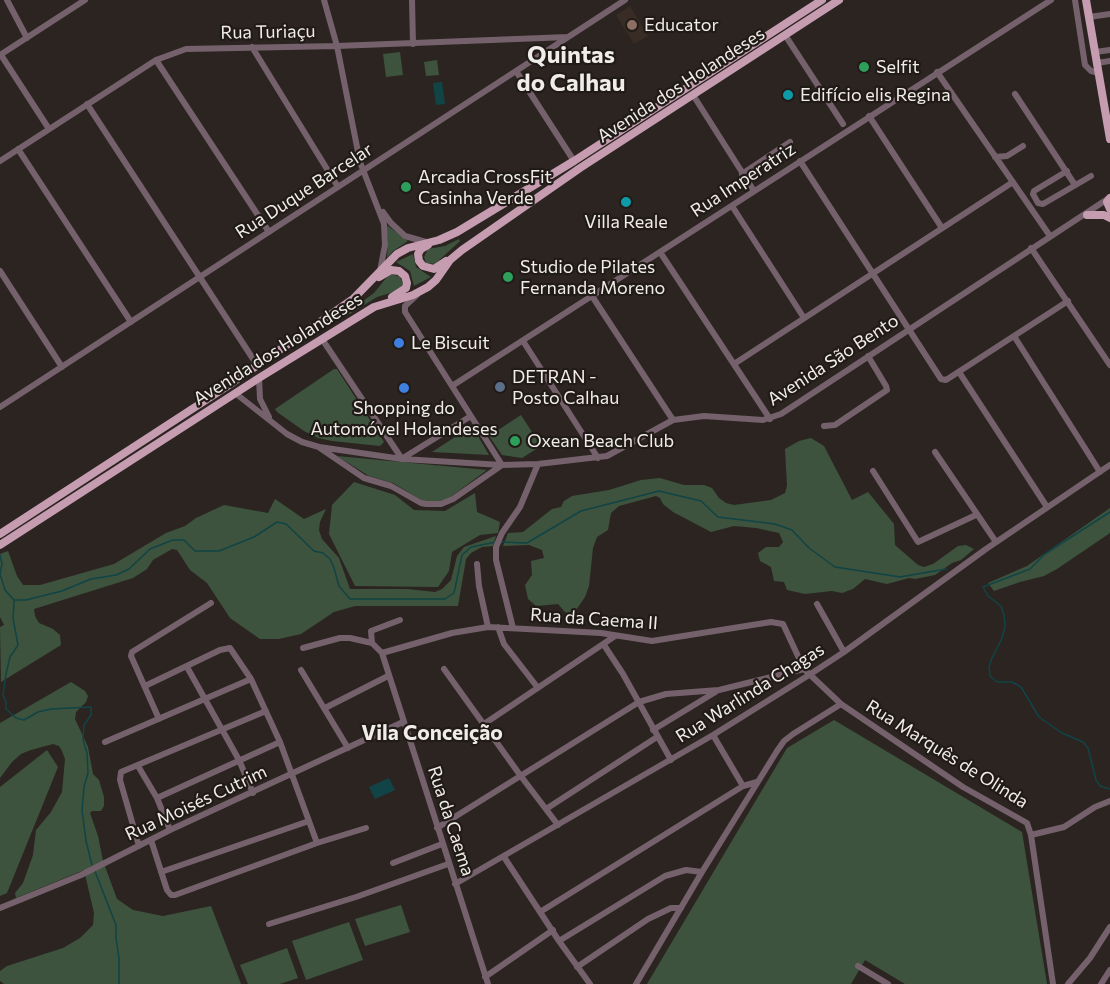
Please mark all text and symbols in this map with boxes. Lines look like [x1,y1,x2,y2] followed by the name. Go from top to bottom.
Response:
[644,14,719,36] place label: Educator
[625,18,639,32] marker: Educator
[220,20,316,44] street label: Rua Turiaçu
[593,23,769,147] street label: Avenida dos Holandeses
[517,41,625,97] district label: Quintas do Calhau
[876,56,920,78] place label: Selfit
[857,60,871,74] marker: Selfit
[800,84,951,106] place label: Edifício elis Regina
[781,88,795,102] marker: Edifício elis Regina
[687,138,799,222] street label: Rua Imperatriz
[231,139,377,243] street label: Rua Duque Barcelar
[418,166,552,208] place label: Arcadia CrossFit Casinha Verde
[399,180,413,194] marker: Arcadia CrossFit Casinha Verde
[619,195,633,209] marker: Villa Reale
[584,211,668,233] place label: Villa Reale
[520,256,665,298] place label: Studio de Pilates Fernanda Moreno
[501,270,515,284] marker: Studio de Pilates Fernanda Moreno
[189,288,367,410] street label: Avenida dos Holandeses
[763,310,903,410] street label: Avenida São Bento
[411,332,490,354] place label: Le Biscuit
[392,336,406,350] marker: Le Biscuit
[512,366,619,409] place label: DETRAN - Posto Calhau
[493,380,507,394] marker: DETRAN - Posto Calhau
[397,381,411,395] marker: Shopping do Automóvel Holandeses
[310,397,498,440] place label: Shopping do Automóvel Holandeses
[527,430,674,452] place label: Oxean Beach Club
[508,434,522,448] marker: Oxean Beach Club
[529,604,659,634] street label: Rua da Caema II
[672,639,828,747] street label: Rua Warlinda Chagas
[862,695,1032,813] street label: Rua Marquês de Olinda
[361,720,503,746] district label: Vila Conceição
[122,761,270,845] street label: Rua Moisés Cutrim
[423,763,479,879] street label: Rua da Caema

